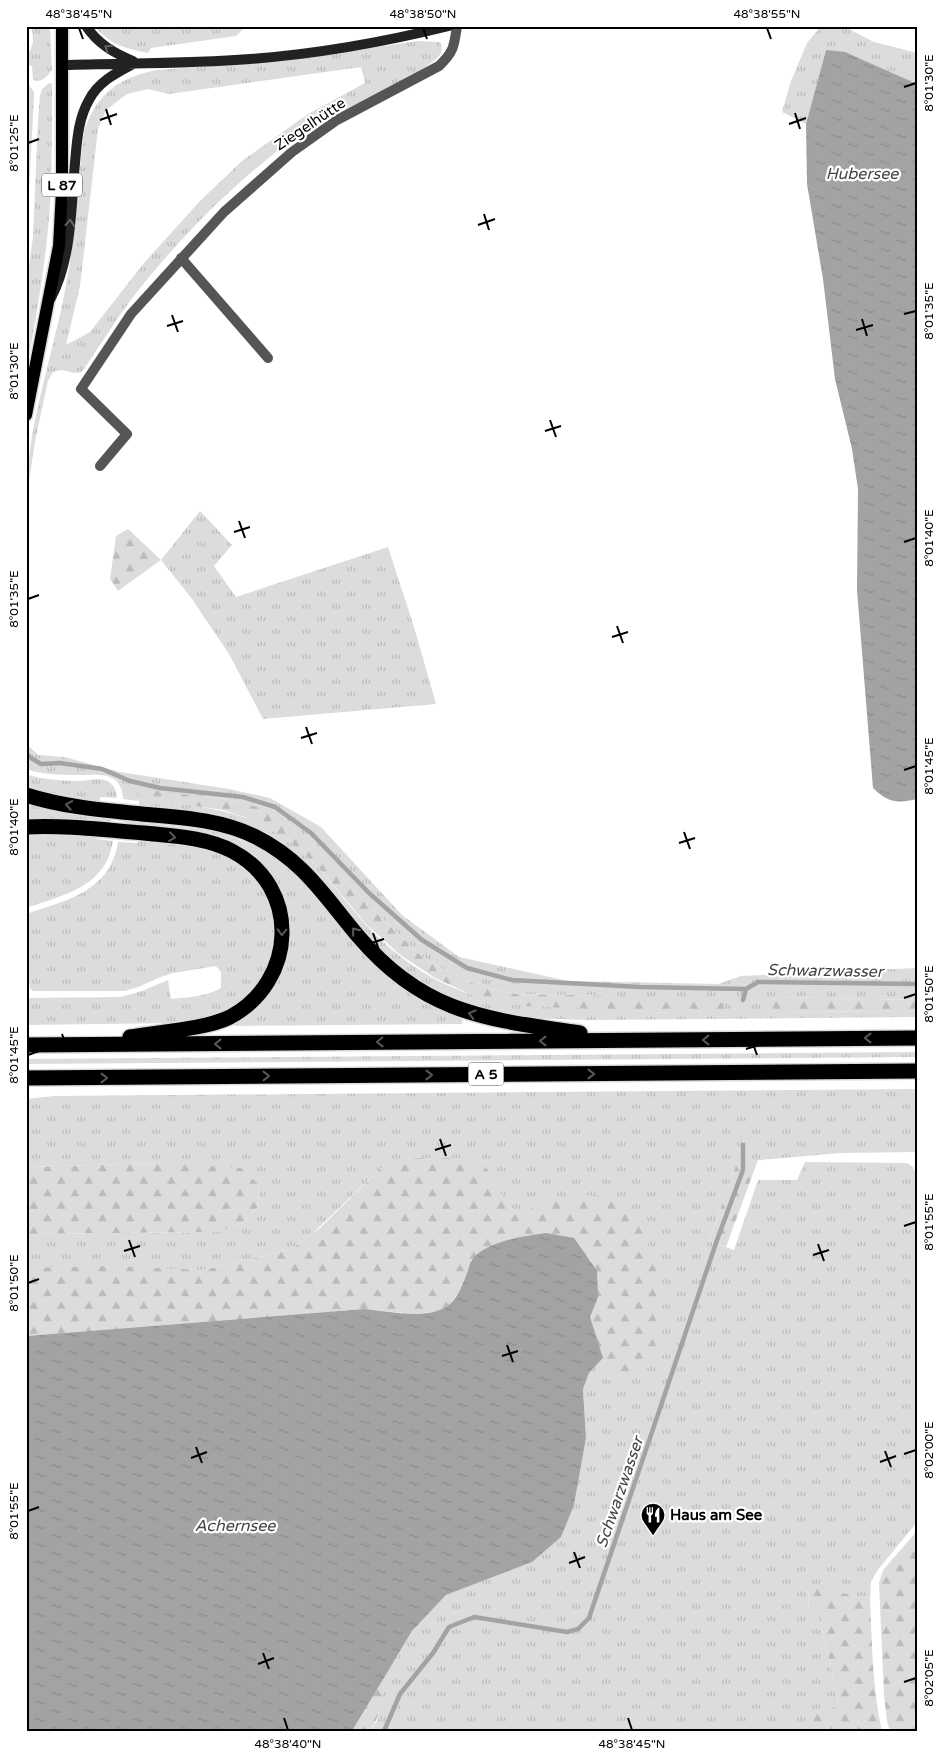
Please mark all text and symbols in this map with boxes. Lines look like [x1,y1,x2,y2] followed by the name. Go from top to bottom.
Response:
[46,7,113,21] text: 48°38'45"N
[390,7,457,21] text: 48°38'50"N
[734,7,801,21] text: 48°38'55"N
[104,45,114,54] one-way arrow
[922,54,936,112] text: 8°01'30"E
[271,94,349,154] street label: Ziegelhütte
[7,114,21,172] text: 8°01'25"E
[826,164,899,184] water label: Hubersee
[42,174,82,196] road number: L 87
[64,218,75,226] one-way arrow
[922,282,936,340] text: 8°01'35"E
[7,342,21,400] text: 8°01'30"E
[922,509,936,567] text: 8°01'40"E
[7,570,21,628] text: 8°01'35"E
[922,737,936,795] text: 8°01'45"E
[7,798,21,856] text: 8°01'40"E
[64,801,73,811] one-way arrow
[168,831,176,841] one-way arrow
[277,928,287,936] one-way arrow
[351,928,360,937] one-way arrow
[767,960,885,982] water label: Schwarzwasser
[922,965,936,1023] text: 8°01'50"E
[468,1009,476,1019] one-way arrow
[7,1026,21,1084] text: 8°01'45"E
[864,1033,872,1043] one-way arrow
[701,1035,709,1045] one-way arrow
[539,1036,546,1046] one-way arrow
[376,1037,384,1047] one-way arrow
[214,1039,222,1049] one-way arrow
[468,1062,504,1086] road number: A 5
[587,1068,595,1079] one-way arrow
[425,1070,433,1080] one-way arrow
[262,1071,270,1081] one-way arrow
[100,1072,108,1083] one-way arrow
[922,1193,936,1251] text: 8°01'55"E
[7,1254,21,1312] text: 8°01'50"E
[922,1421,936,1479] text: 8°02'00"E
[592,1433,649,1550] water label: Schwarzwasser
[7,1482,21,1540] text: 8°01'55"E
[640,1502,666,1536] restaurant icon: Haus am See
[670,1506,763,1524] place label: Haus am See
[195,1516,276,1536] water label: Achernsee
[922,1649,936,1707] text: 8°02'05"E
[255,1737,322,1751] text: 48°38'40"N
[599,1737,666,1751] text: 48°38'45"N

